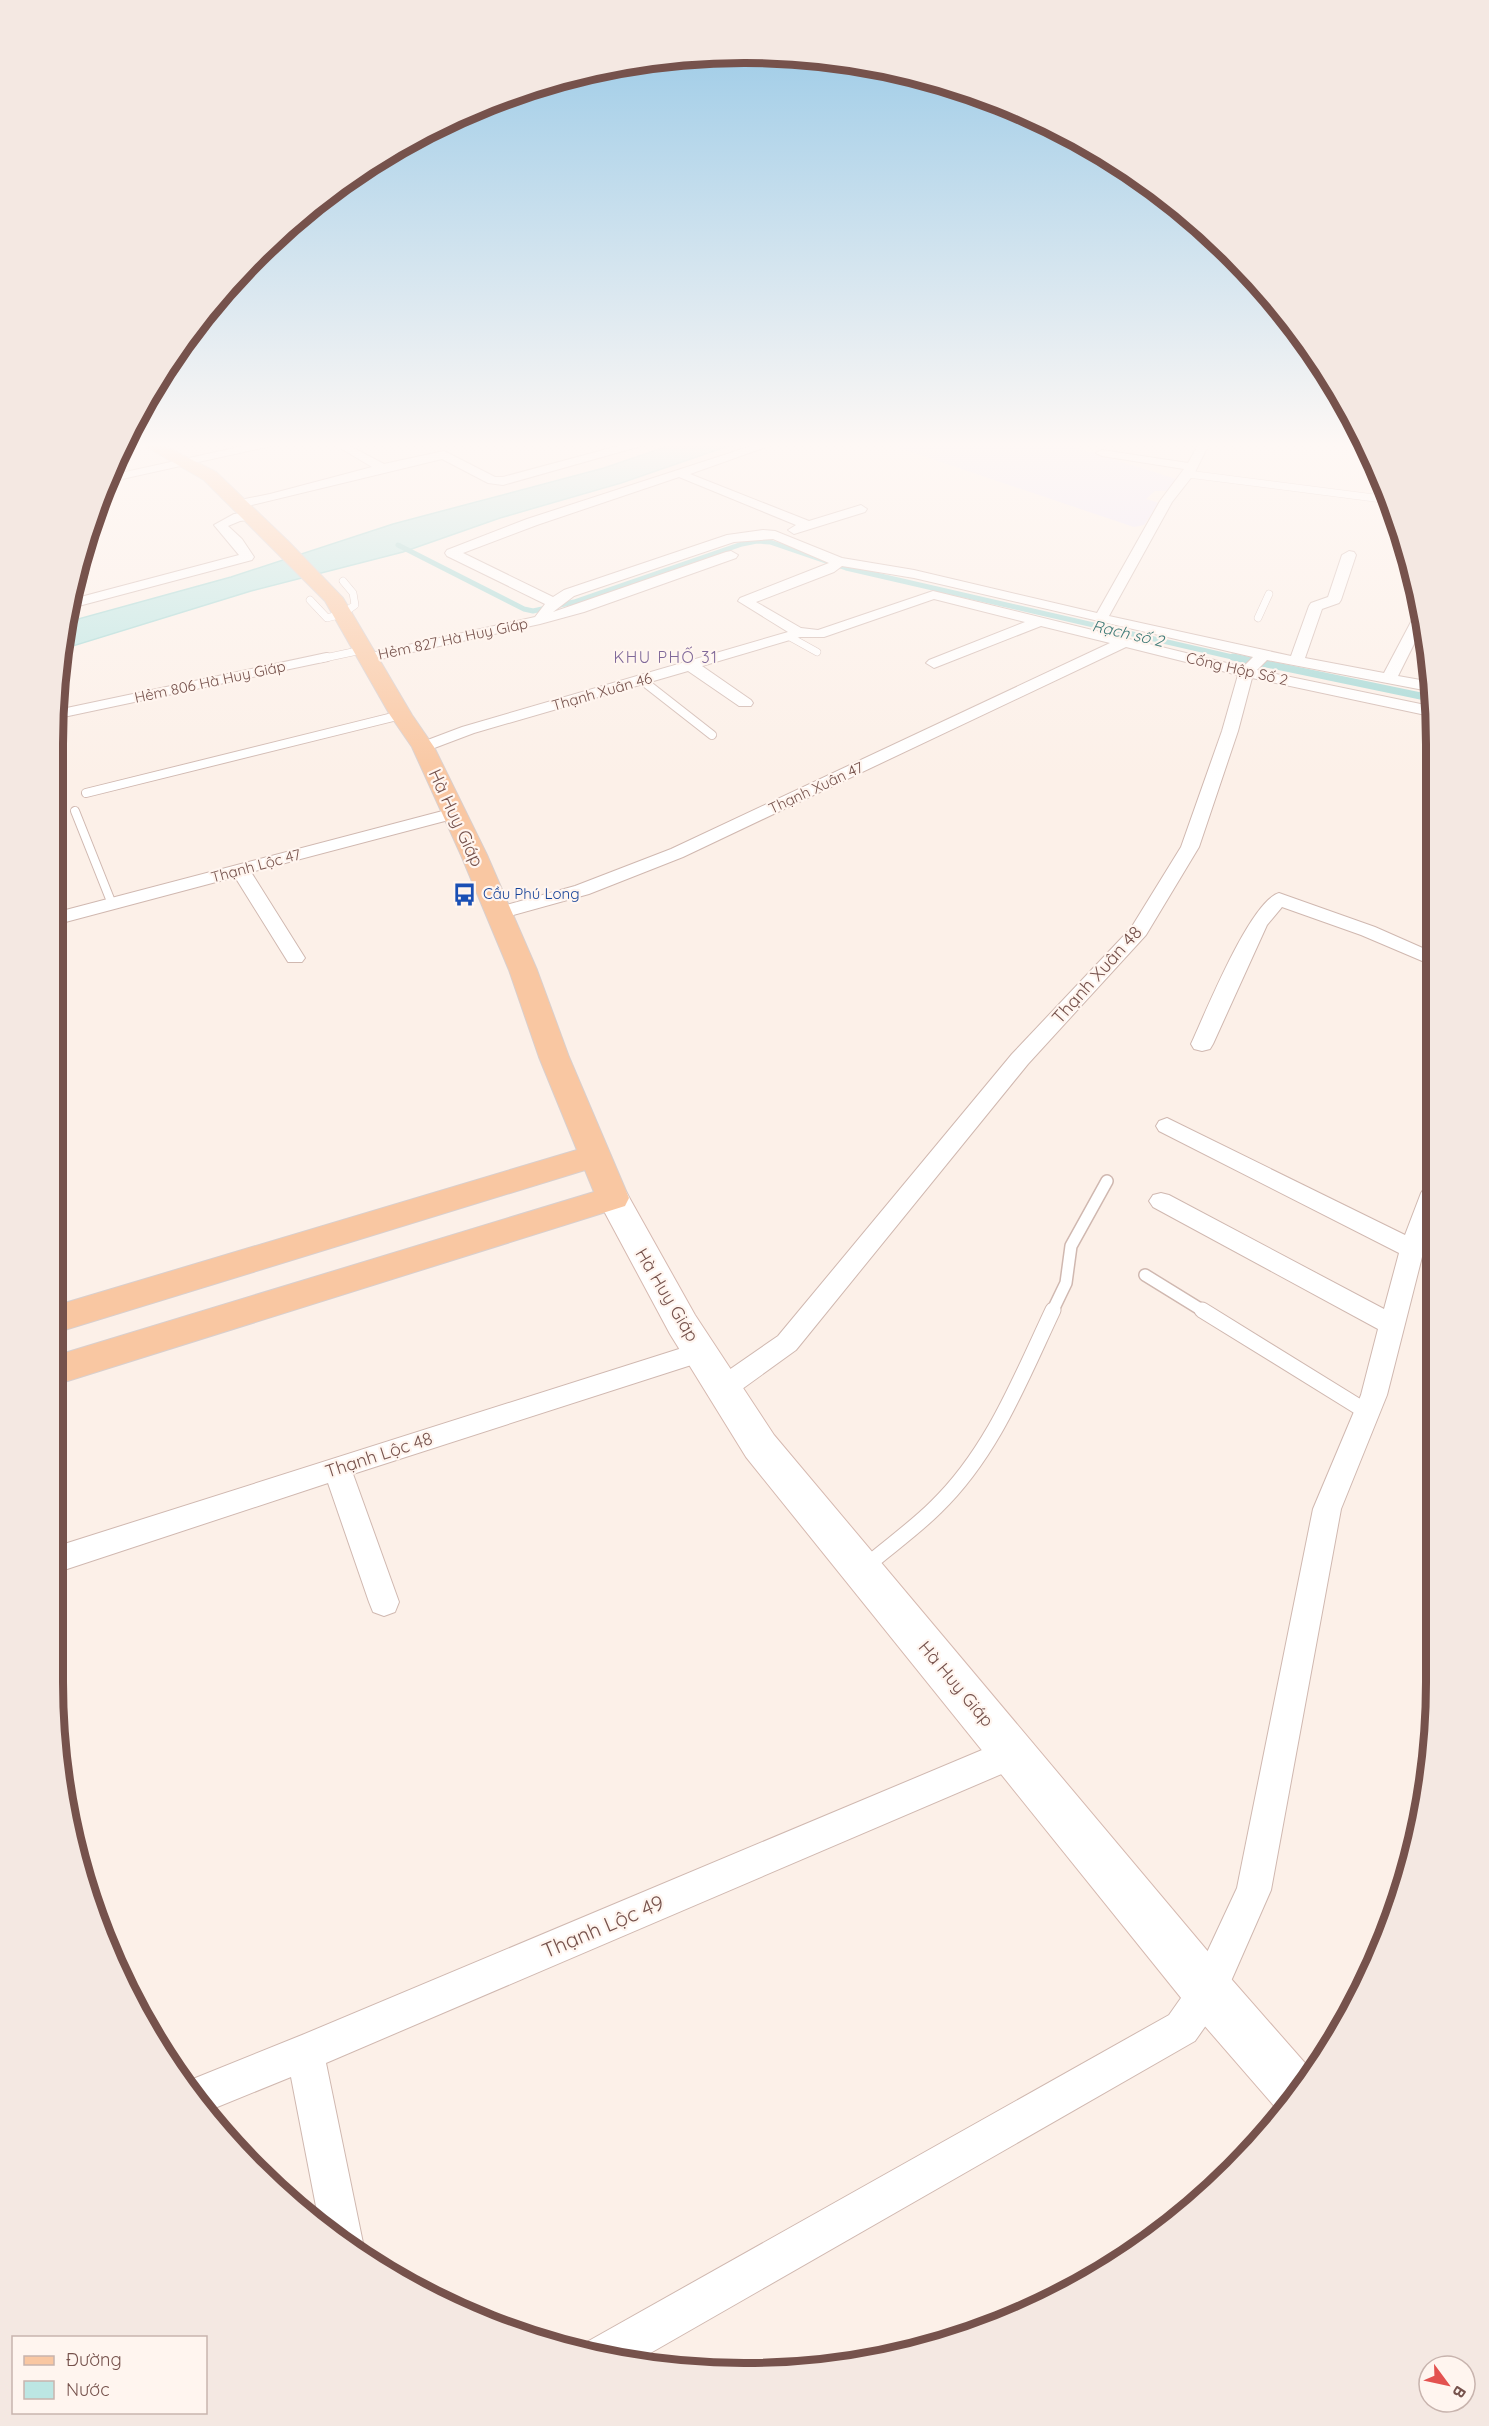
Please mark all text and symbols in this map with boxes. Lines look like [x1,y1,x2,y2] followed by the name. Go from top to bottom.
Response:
[376,613,530,664] street label: Hẻm 827 Hà Huy Giáp
[1090,615,1167,651] water label: Rạch số 2
[613,646,719,667] district label: KHU PHỐ 31
[1184,648,1290,689] street label: Cống Hộp Số 2
[133,656,287,707] street label: Hẻm 806 Hà Huy Giáp
[550,668,654,715] street label: Thạnh Xuân 46
[765,757,866,818] street label: Thạnh Xuân 47
[424,765,489,870] street label: Hà Huy Giáp
[209,844,303,887] street label: Thạnh Lộc 47
[452,881,478,907] bus stop icon: Cầu Phú Long
[483,884,580,903] place label: Cầu Phú Long
[1047,921,1147,1028] street label: Thạnh Xuân 48
[630,1244,704,1346] street label: Hà Huy Giáp
[322,1426,435,1483] street label: Thạnh Lộc 48
[914,1636,999,1731] street label: Hà Huy Giáp
[538,1889,668,1963] street label: Thạnh Lộc 49
[12,2336,207,2414] legend
[66,2348,122,2371] text: Đường
[1417,2354,1477,2414] north arrow
[66,2378,110,2401] text: Nước
[1448,2382,1471,2402] text: B

